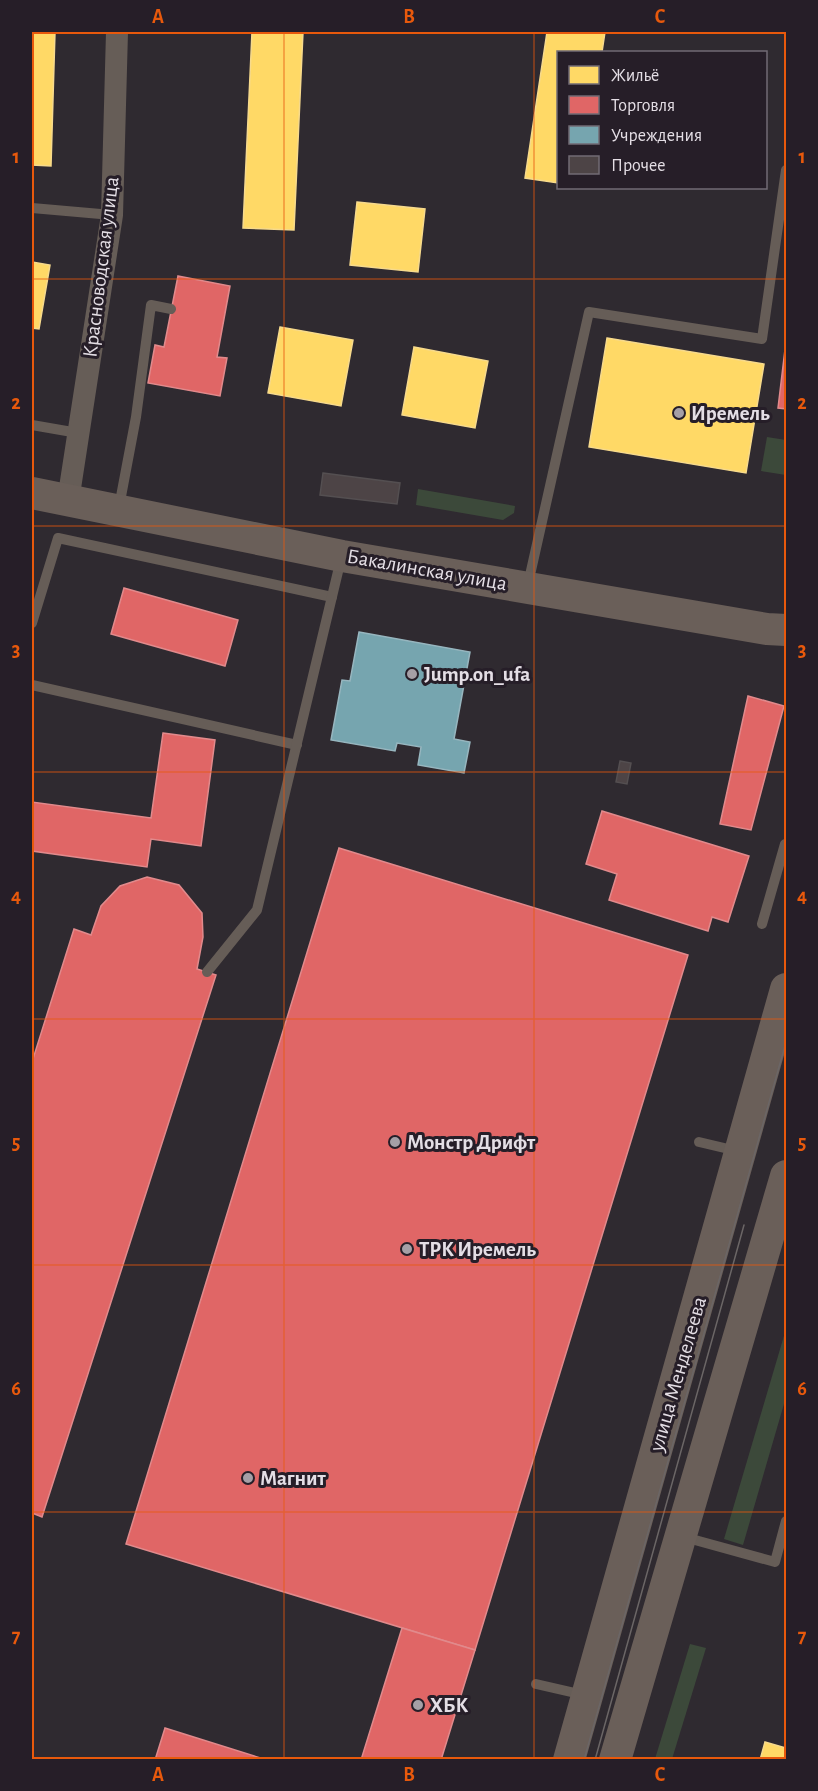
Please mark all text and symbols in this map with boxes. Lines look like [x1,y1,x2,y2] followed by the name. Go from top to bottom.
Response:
[152,7,164,27] text: A
[403,7,415,27] text: B
[655,7,666,27] text: C
[557,51,767,189] legend
[611,67,659,85] text: Жильё
[611,97,675,115] text: Торговля
[611,127,702,145] text: Учреждения
[12,147,20,167] text: 1
[798,147,806,167] text: 1
[611,157,666,175] text: Прочее
[79,175,123,359] street label: Красноводская улица
[11,393,21,413] text: 2
[797,393,807,413] text: 2
[691,403,770,424] place label: Иремель
[672,406,686,420] marker: Иремель
[345,546,509,594] street label: Бакалинская улица
[12,640,20,660] text: 3
[798,640,806,660] text: 3
[424,664,530,685] place label: Jump.on_ufa
[405,667,419,681] marker: Jump.on_ufa
[11,886,21,906] text: 4
[797,886,807,906] text: 4
[407,1132,536,1153] place label: Монстр Дрифт
[12,1133,20,1153] text: 5
[798,1133,806,1153] text: 5
[388,1135,402,1149] marker: Монстр Дрифт
[419,1239,536,1260] place label: ТРК Иремель
[400,1242,414,1256] marker: ТРК Иремель
[646,1294,710,1455] street label: улица Менделеева
[11,1379,21,1399] text: 6
[797,1379,807,1399] text: 6
[260,1468,326,1489] place label: Магнит
[241,1471,255,1485] marker: Магнит
[12,1626,21,1646] text: 7
[798,1626,807,1646] text: 7
[430,1695,469,1716] place label: ХБК
[411,1698,425,1712] marker: ХБК
[152,1765,164,1785] text: A
[403,1765,415,1785] text: B
[655,1765,666,1785] text: C

